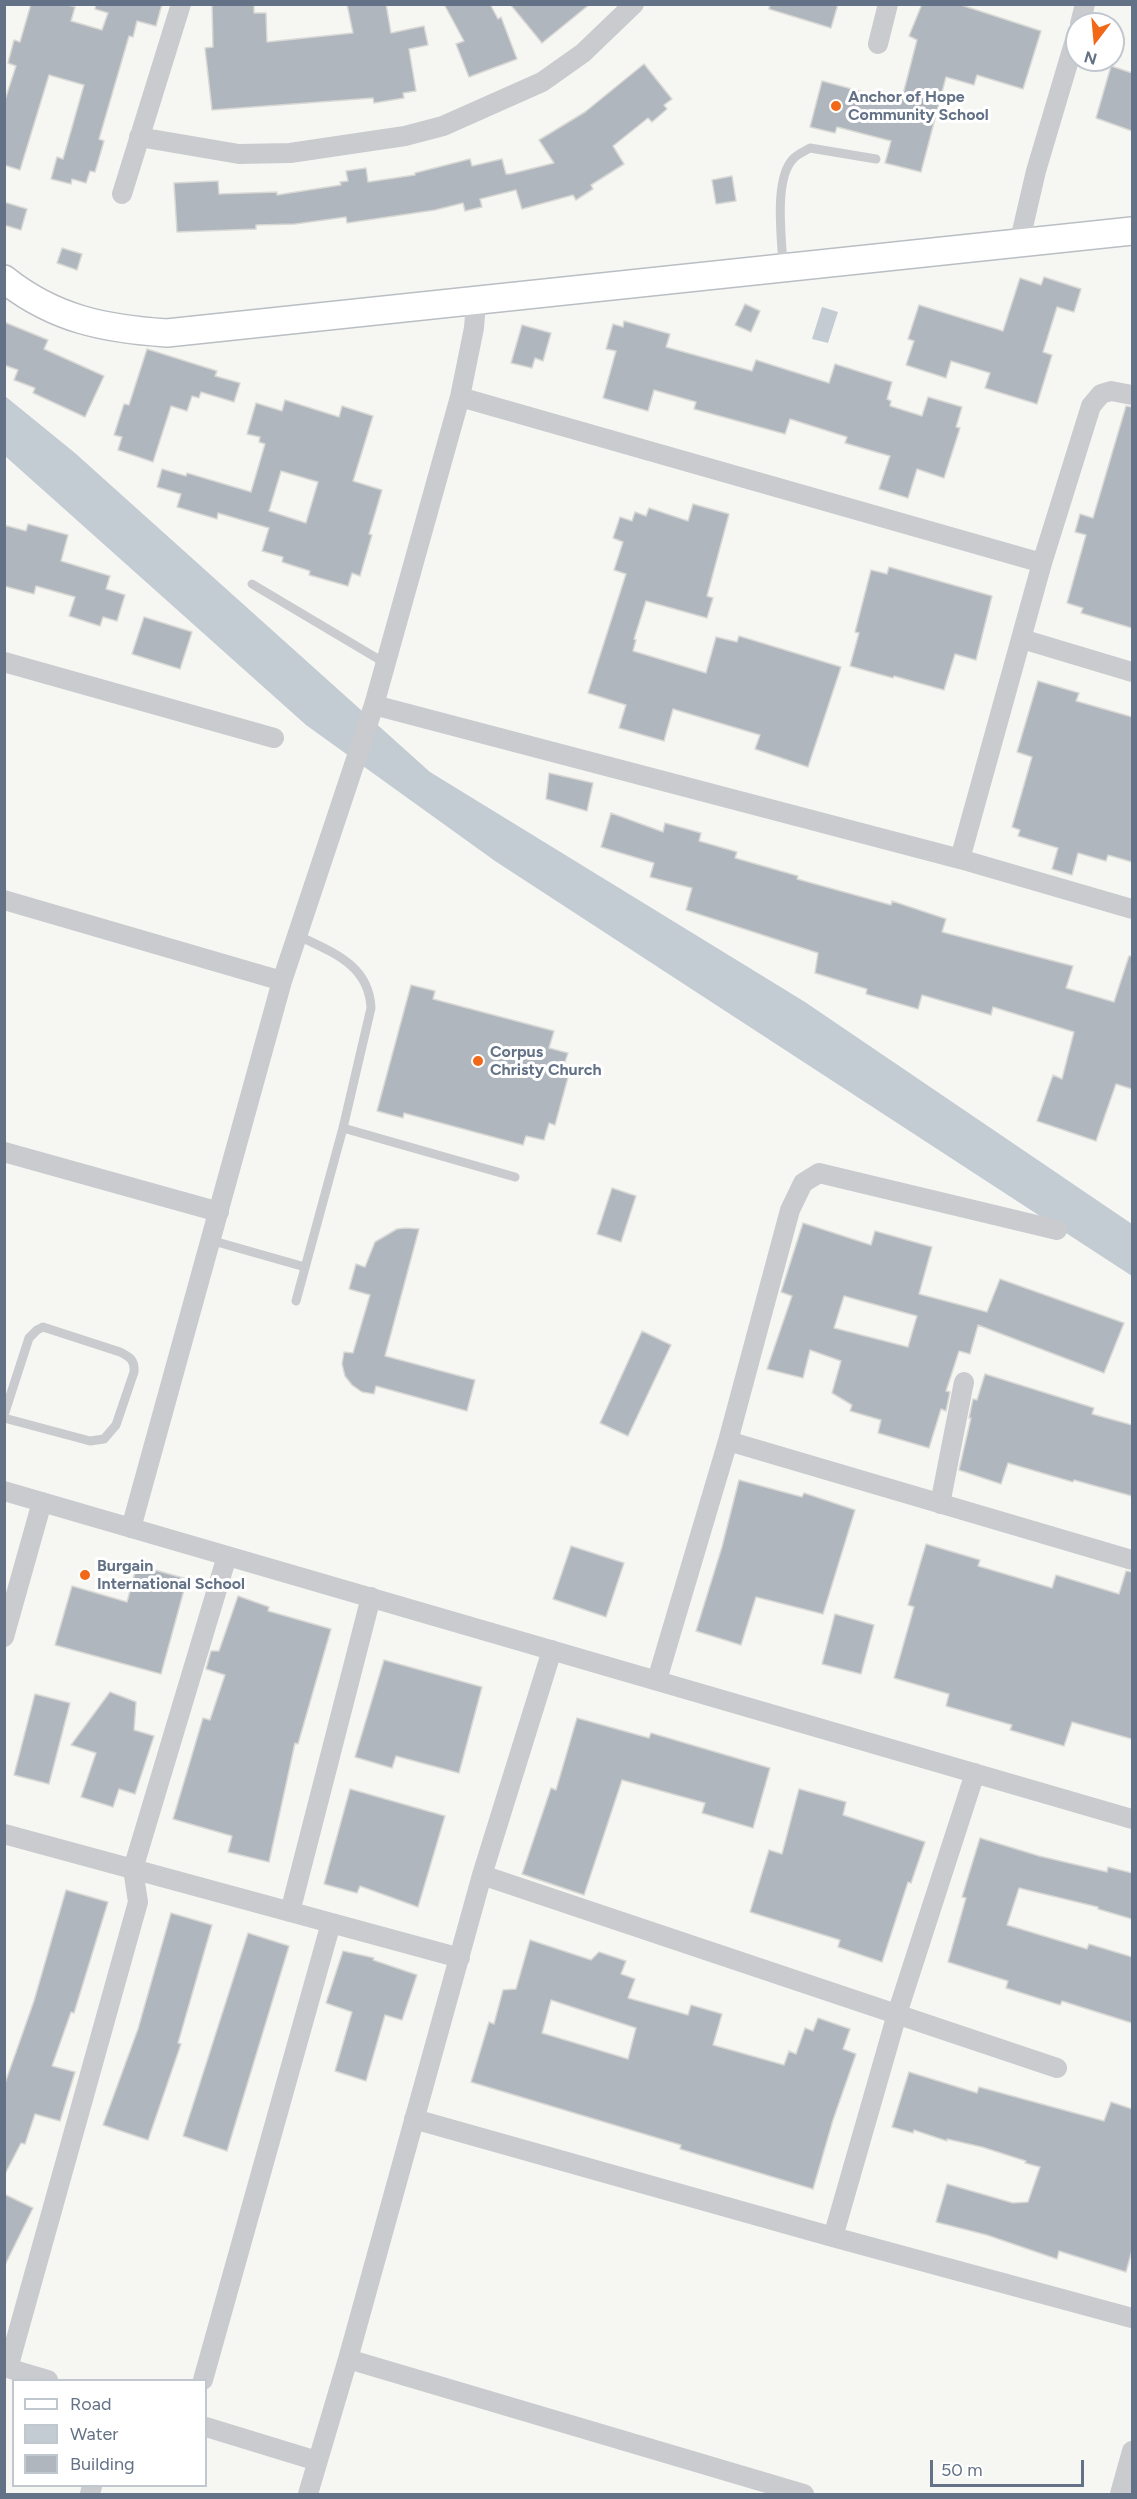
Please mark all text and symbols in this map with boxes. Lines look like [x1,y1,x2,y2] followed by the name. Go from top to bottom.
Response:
[1065,12,1125,72] north arrow
[1082,47,1099,69] text: N
[848,87,989,125] place label: Anchor of Hope Community School
[829,99,843,113] marker: Anchor of Hope Community School
[490,1042,602,1080] place label: Corpus Christy Church
[471,1054,485,1068] marker: Corpus Christy Church
[97,1556,245,1594] place label: Burgain International School
[78,1568,92,1582] marker: Burgain International School
[12,2379,207,2487] legend
[70,2393,111,2415] text: Road
[70,2423,118,2445] text: Water
[933,2448,1088,2486] scale bar
[70,2453,135,2475] text: Building
[941,2459,983,2481] text: 50 m

